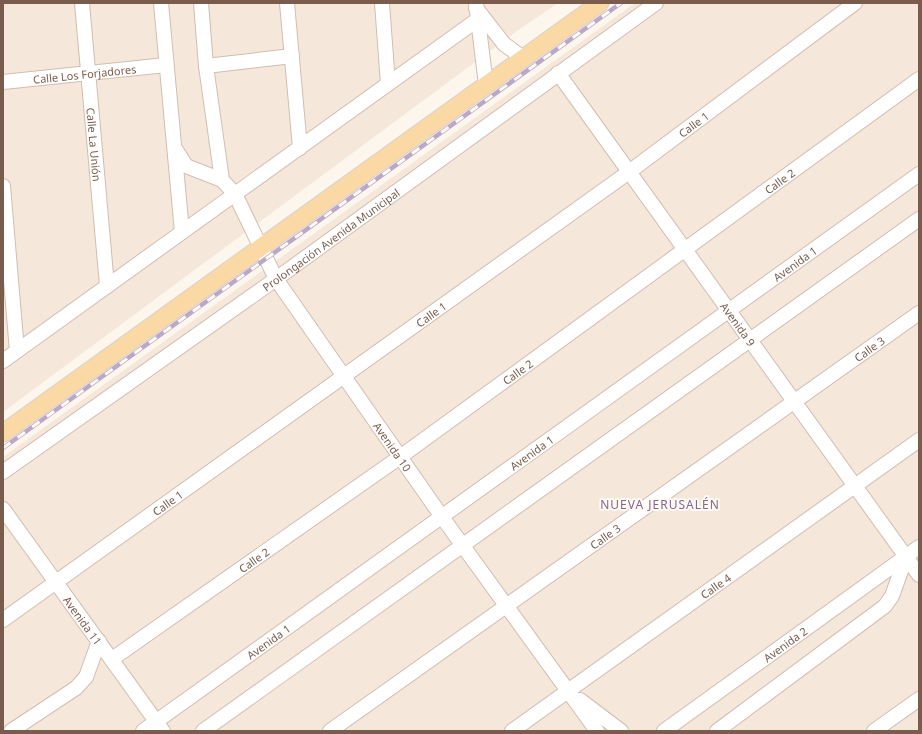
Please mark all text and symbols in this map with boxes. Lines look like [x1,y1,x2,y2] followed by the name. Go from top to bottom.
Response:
[32,61,137,86] street label: Calle Los Forjadores
[84,107,105,182] street label: Calle La Unión
[675,108,711,140] street label: Calle 1
[761,165,798,197] street label: Calle 2
[259,184,402,294] street label: Prolongación Avenida Municipal
[770,242,819,284] street label: Avenida 1
[412,298,449,330] street label: Calle 1
[718,299,759,349] street label: Avenida 9
[851,332,887,364] street label: Calle 3
[499,355,536,388] street label: Calle 2
[370,419,415,474] street label: Avenida 10
[506,431,556,473] street label: Avenida 1
[149,486,186,518] street label: Calle 1
[600,496,720,513] district label: NUEVA JERUSALÉN
[587,520,623,552] street label: Calle 3
[235,544,272,576] street label: Calle 2
[697,569,734,602] street label: Calle 4
[60,593,106,648] street label: Avenida 11
[243,620,293,662] street label: Avenida 1
[760,623,810,665] street label: Avenida 2

